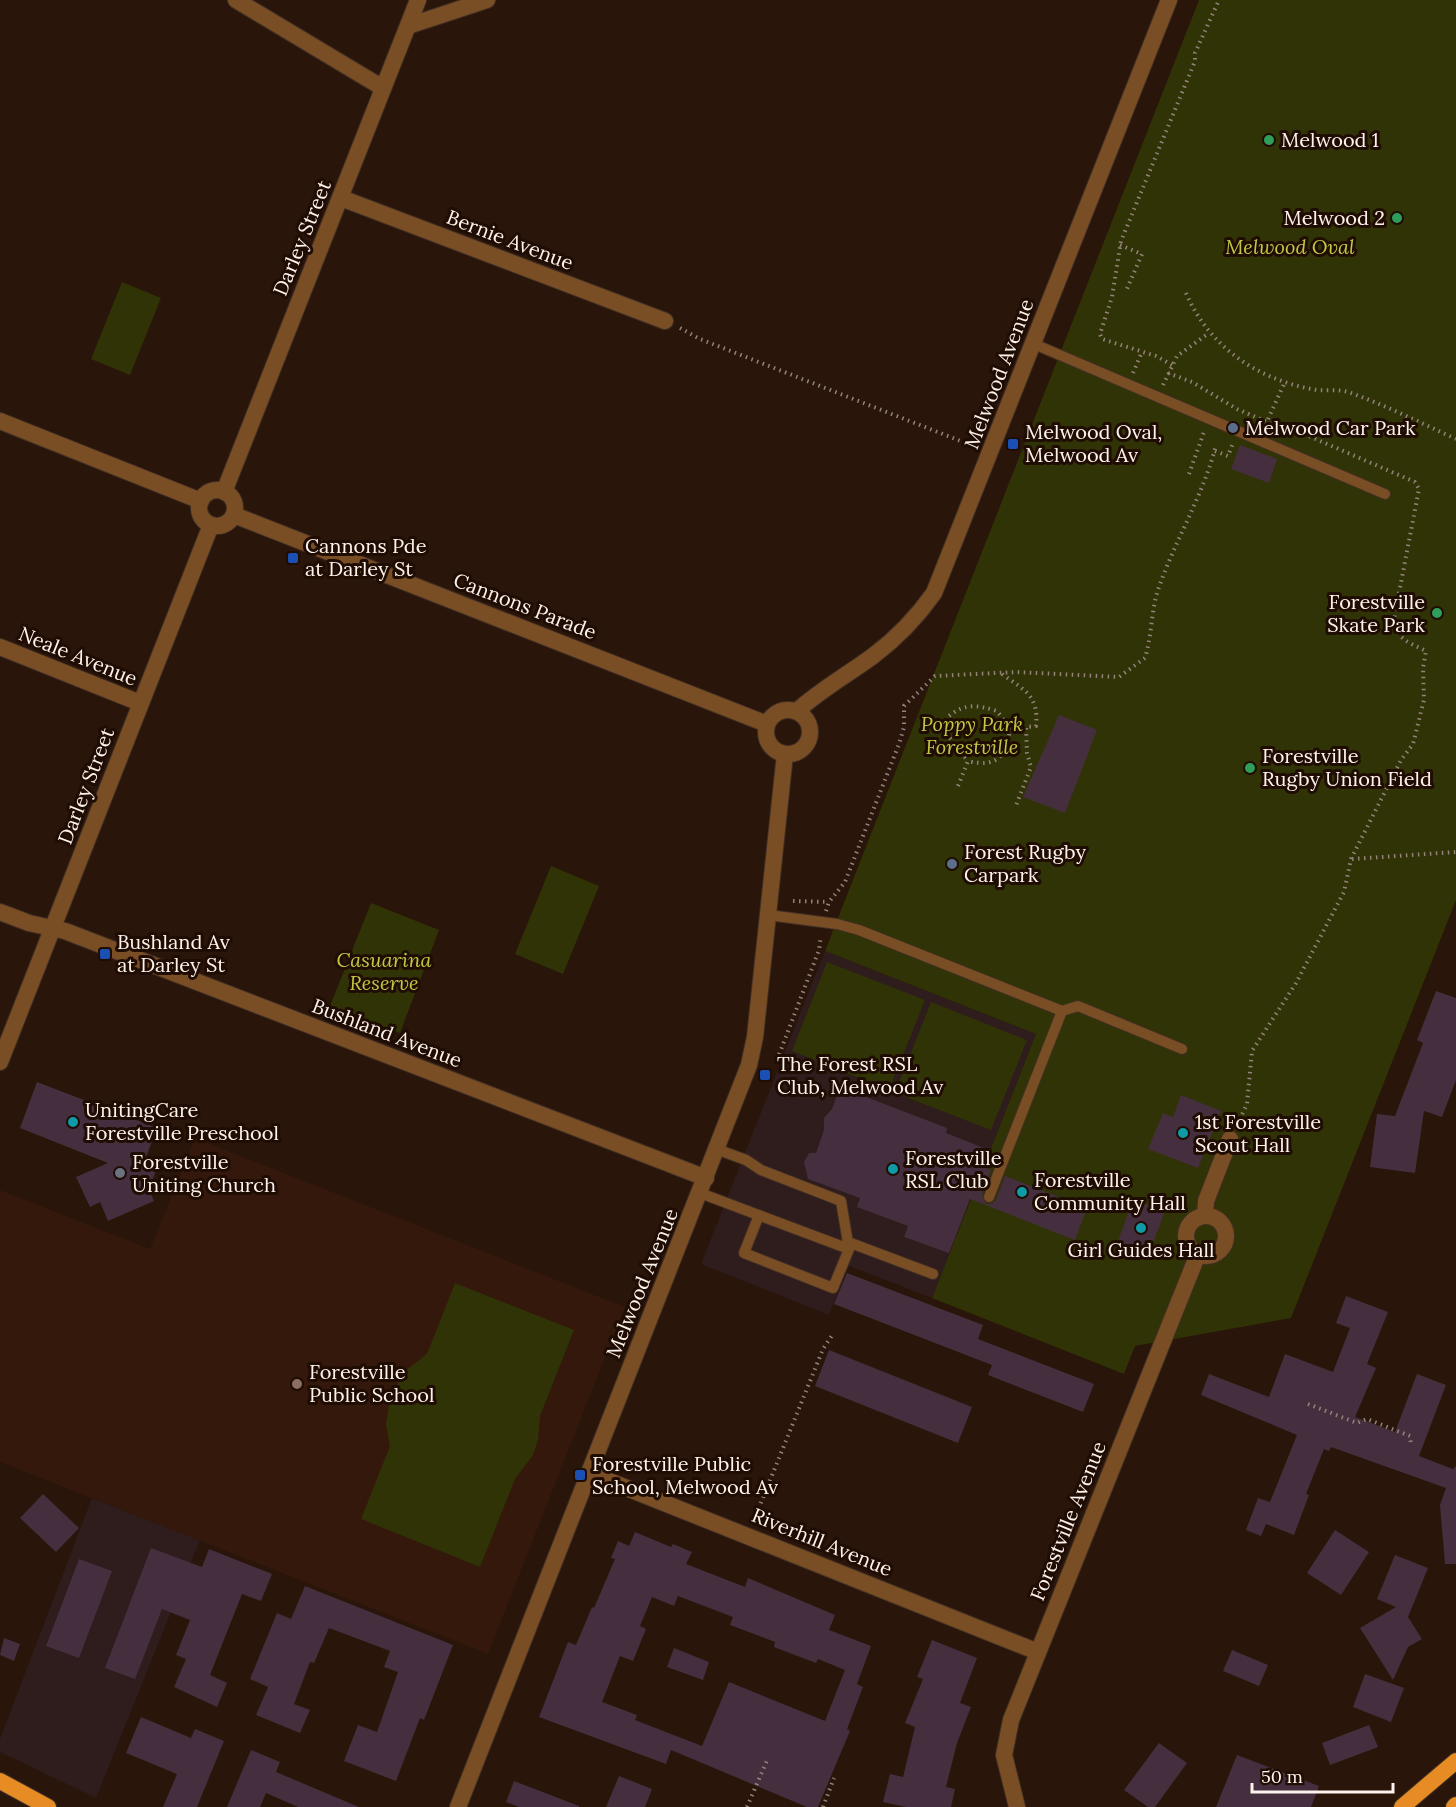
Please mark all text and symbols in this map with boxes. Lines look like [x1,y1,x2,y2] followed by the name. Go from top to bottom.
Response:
[1281,127,1379,152] place label: Melwood 1
[1262,133,1276,147] marker: Melwood 1
[267,176,336,299] street label: Darley Street
[443,204,577,275] street label: Bernie Avenue
[1283,205,1385,230] place label: Melwood 2
[1390,211,1404,225] marker: Melwood 2
[1225,234,1355,259] park label: Melwood Oval
[958,295,1039,452] street label: Melwood Avenue
[1245,415,1416,440] place label: Melwood Car Park
[1025,419,1162,467] place label: Melwood Oval, Melwood Av
[1226,421,1240,435] marker: Melwood Car Park
[1006,437,1020,451] marker: Melwood Oval, Melwood Av
[305,533,427,581] place label: Cannons Pde at Darley St
[286,551,300,565] marker: Cannons Pde at Darley St
[450,567,600,644] street label: Cannons Parade
[1327,589,1425,637] place label: Forestville Skate Park
[1430,606,1444,620] marker: Forestville Skate Park
[15,620,141,691] street label: Neale Avenue
[921,711,1023,759] park label: Poppy Park Forestville
[52,724,119,847] street label: Darley Street
[1262,743,1432,791] place label: Forestville Rugby Union Field
[1243,761,1257,775] marker: Forestville Rugby Union Field
[964,839,1086,887] place label: Forest Rugby Carpark
[945,857,959,871] marker: Forest Rugby Carpark
[117,929,231,977] place label: Bushland Av at Darley St
[98,947,112,961] marker: Bushland Av at Darley St
[337,947,431,995] park label: Casuarina Reserve
[309,992,466,1073] street label: Bushland Avenue
[777,1051,944,1099] place label: The Forest RSL Club, Melwood Av
[758,1068,772,1082] marker: The Forest RSL Club, Melwood Av
[85,1097,279,1145] place label: UnitingCare Forestville Preschool
[1195,1109,1321,1157] place label: 1st Forestville Scout Hall
[66,1115,80,1129] marker: UnitingCare Forestville Preschool
[1176,1126,1190,1140] marker: 1st Forestville Scout Hall
[905,1145,1002,1193] place label: Forestville RSL Club
[132,1149,276,1197] place label: Forestville Uniting Church
[886,1162,900,1176] marker: Forestville RSL Club
[113,1166,127,1180] marker: Forestville Uniting Church
[1034,1167,1186,1215] place label: Forestville Community Hall
[1015,1185,1029,1199] marker: Forestville Community Hall
[600,1204,683,1361] street label: Melwood Avenue
[1134,1221,1148,1235] marker: Girl Guides Hall
[1068,1237,1214,1262] place label: Girl Guides Hall
[309,1359,434,1407] place label: Forestville Public School
[290,1377,304,1391] marker: Forestville Public School
[1024,1437,1111,1604] street label: Forestville Avenue
[592,1451,779,1499] place label: Forestville Public School, Melwood Av
[573,1468,587,1482] marker: Forestville Public School, Melwood Av
[748,1502,896,1581] street label: Riverhill Avenue
[1252,1756,1393,1794] scale bar
[1261,1765,1303,1788] text: 50 m

